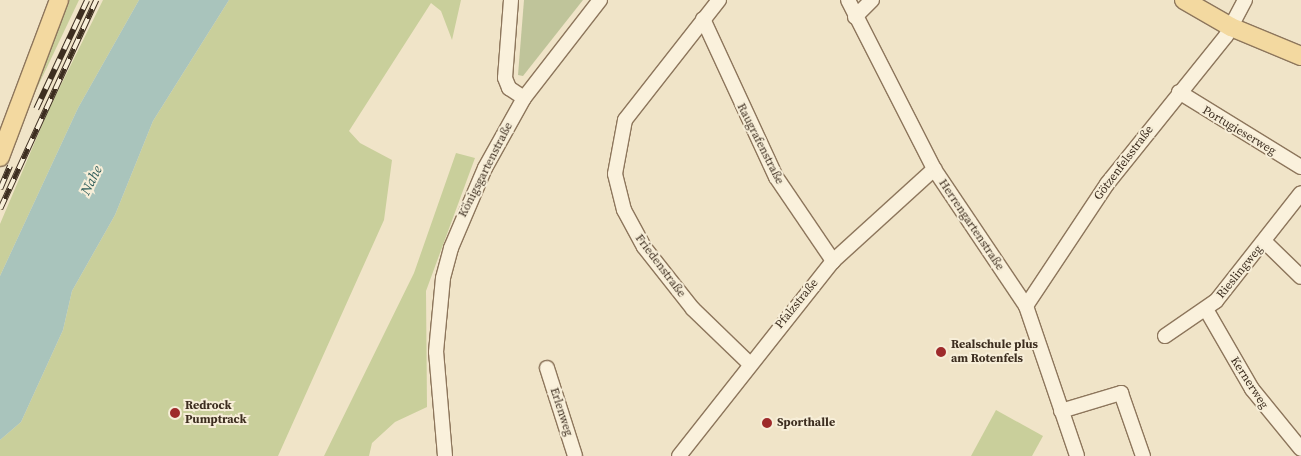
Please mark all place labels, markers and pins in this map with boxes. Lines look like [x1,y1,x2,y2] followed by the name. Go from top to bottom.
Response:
[951,338,1038,366] place label: Realschule plus am Rotenfels
[935,346,947,358] marker: Realschule plus am Rotenfels
[185,399,247,427] place label: Redrock Pumptrack
[169,407,181,419] marker: Redrock Pumptrack
[777,416,835,430] place label: Sporthalle
[761,417,773,429] marker: Sporthalle

